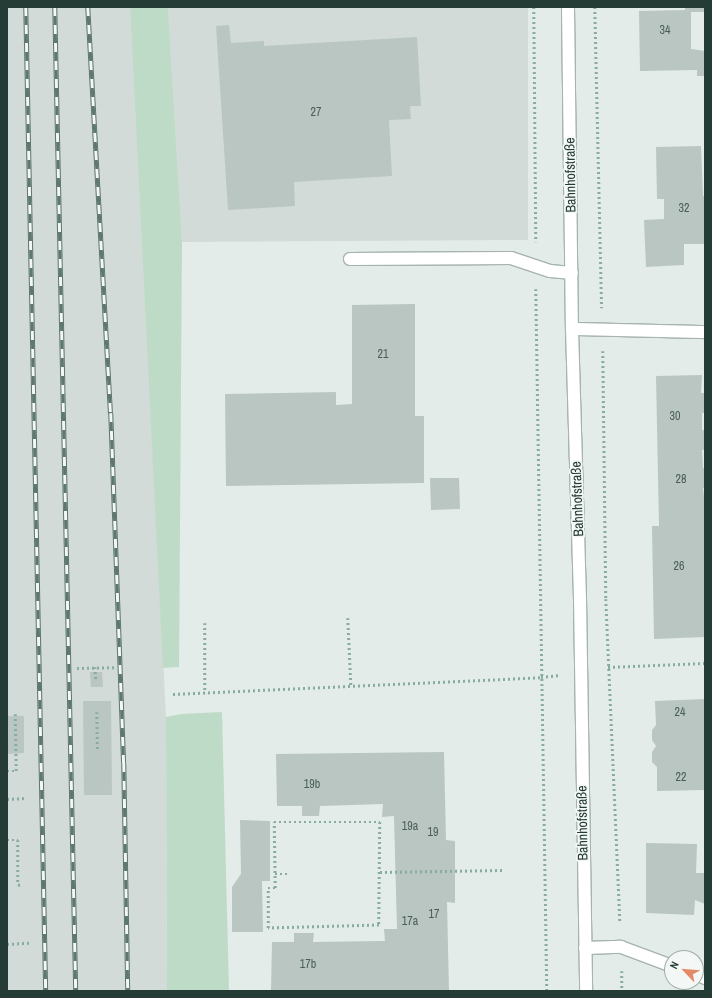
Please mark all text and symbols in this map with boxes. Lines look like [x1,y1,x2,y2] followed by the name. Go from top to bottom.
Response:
[660,24,670,38] house number: 34
[311,106,321,120] house number: 27
[561,137,579,213] street label: Bahnhofstraße
[679,202,689,216] house number: 32
[378,348,388,362] house number: 21
[670,410,680,424] house number: 30
[567,461,587,537] street label: Bahnhofstraße
[676,473,686,487] house number: 28
[674,560,684,574] house number: 26
[675,706,685,720] house number: 24
[676,771,686,785] house number: 22
[304,778,320,792] house number: 19b
[573,785,591,861] street label: Bahnhofstraße
[402,820,418,834] house number: 19a
[428,826,438,840] house number: 19
[429,908,439,922] house number: 17
[402,915,418,929] house number: 17a
[664,950,704,990] north arrow
[300,958,316,972] house number: 17b
[666,959,682,971] text: N

